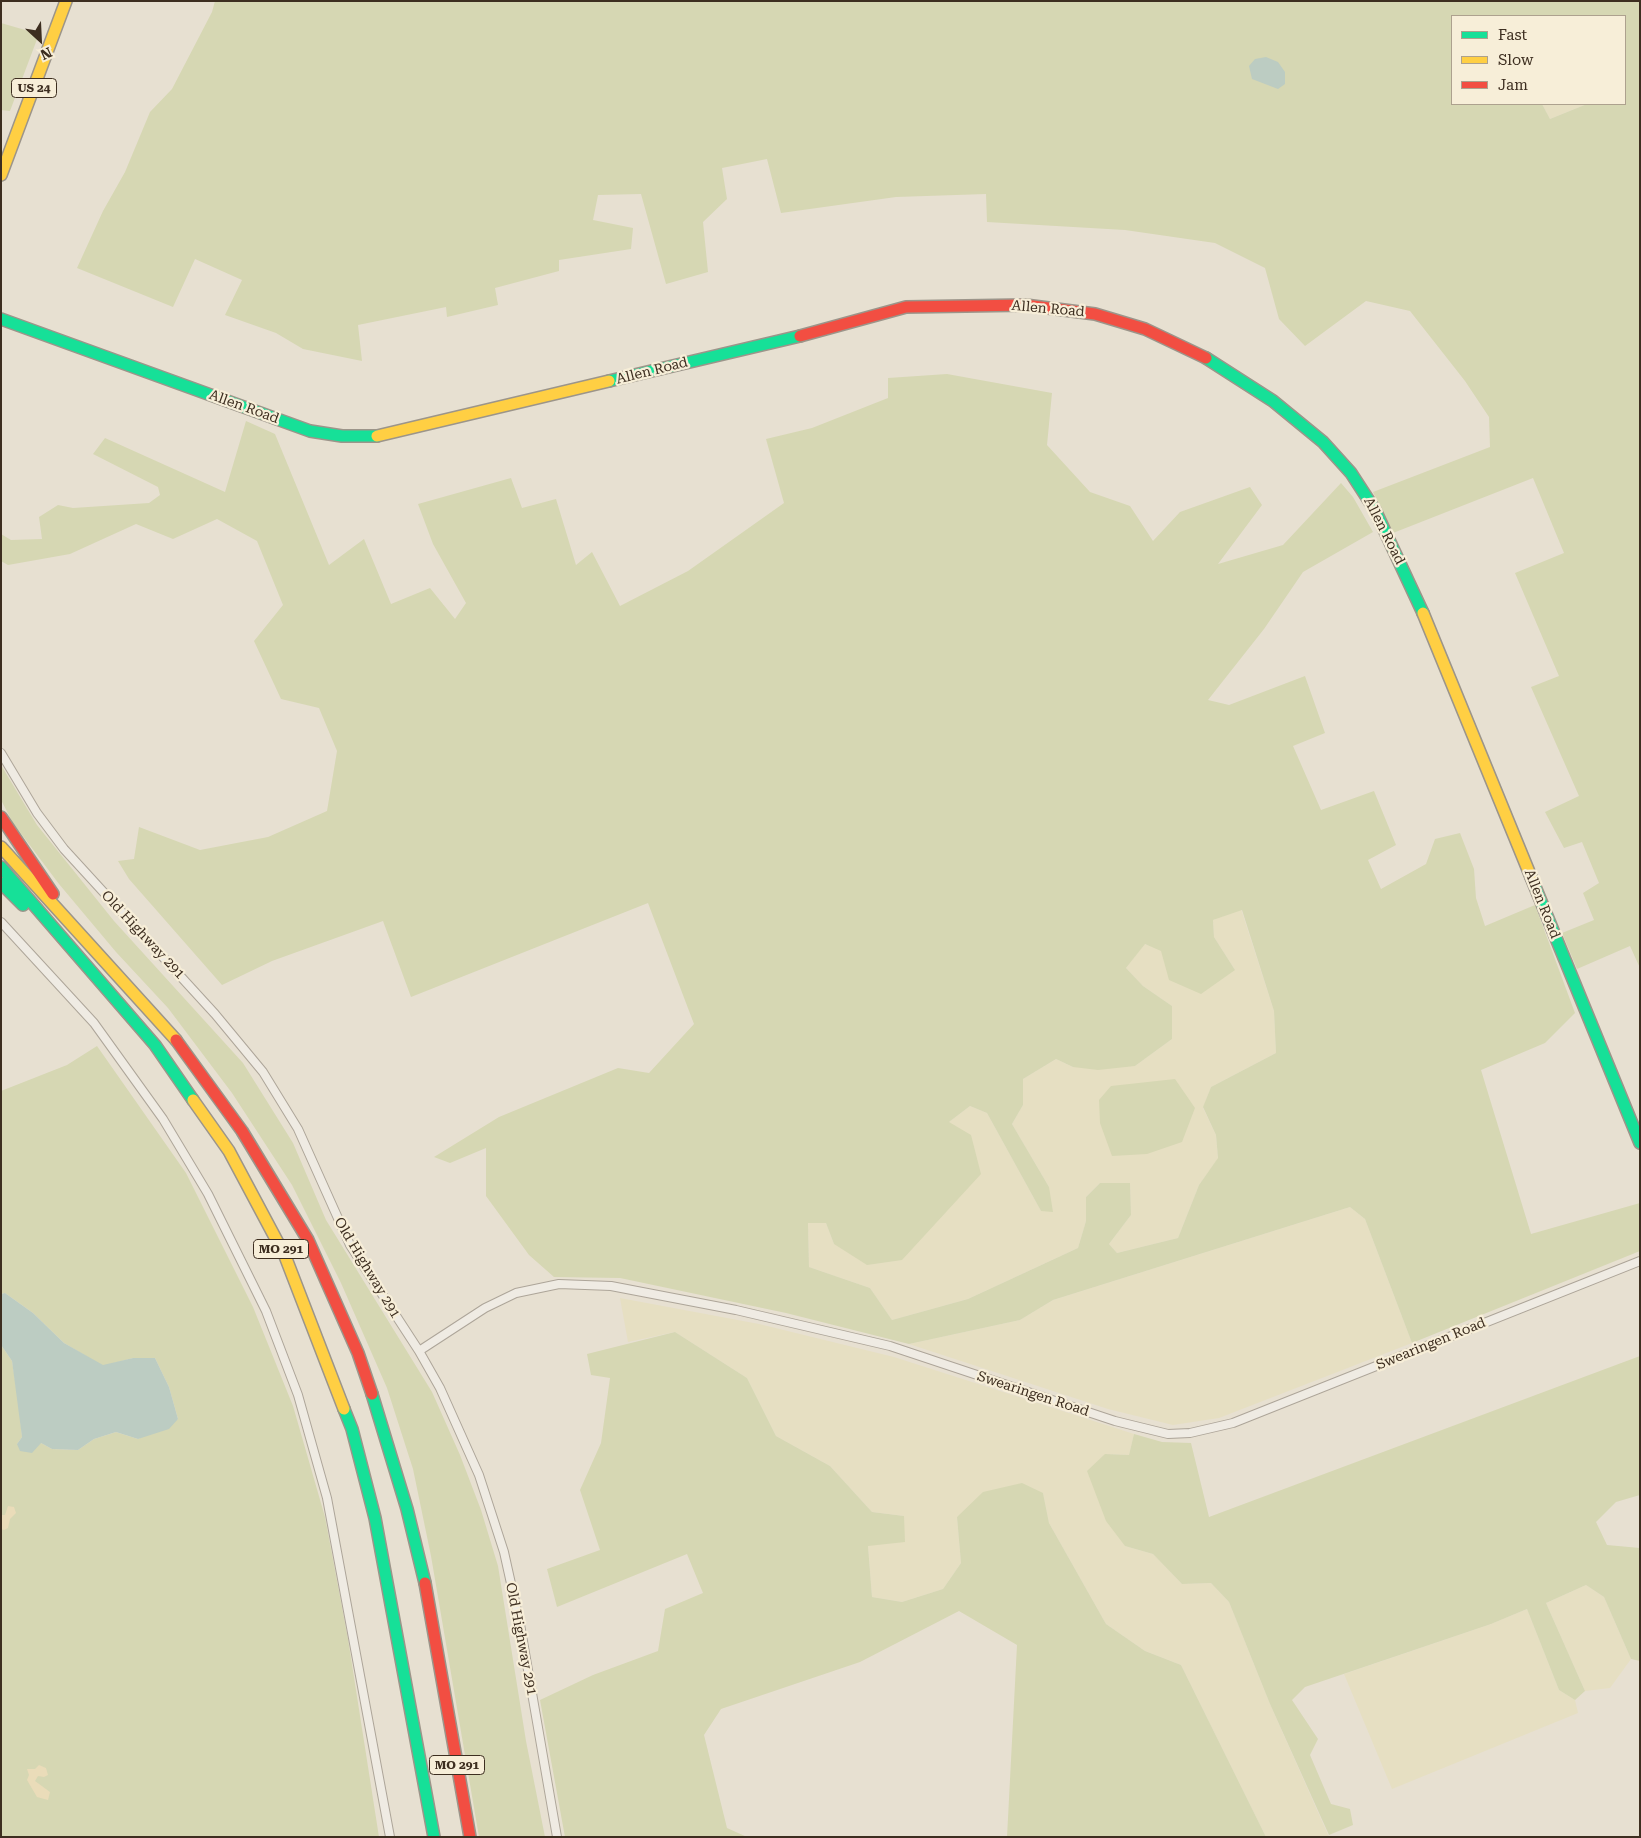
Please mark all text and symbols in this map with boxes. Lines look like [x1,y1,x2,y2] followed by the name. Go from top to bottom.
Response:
[15,15,65,65] north arrow
[1451,15,1626,105] legend
[1498,26,1527,44] text: Fast
[38,44,55,63] text: N
[1498,51,1533,69] text: Slow
[1498,76,1528,94] text: Jam
[12,78,56,98] road number: US 24
[1011,297,1085,321] street label: Allen Road
[614,354,690,388] street label: Allen Road
[207,387,281,427] street label: Allen Road
[1360,495,1408,567] street label: Allen Road
[1520,867,1564,941] street label: Allen Road
[98,887,188,983] street label: Old Highway 291
[330,1214,404,1322] street label: Old Highway 291
[254,1240,308,1258] road number: MO 291
[1374,1314,1488,1374] street label: Swearingen Road
[975,1368,1091,1420] street label: Swearingen Road
[502,1581,540,1697] street label: Old Highway 291
[430,1756,484,1774] road number: MO 291

